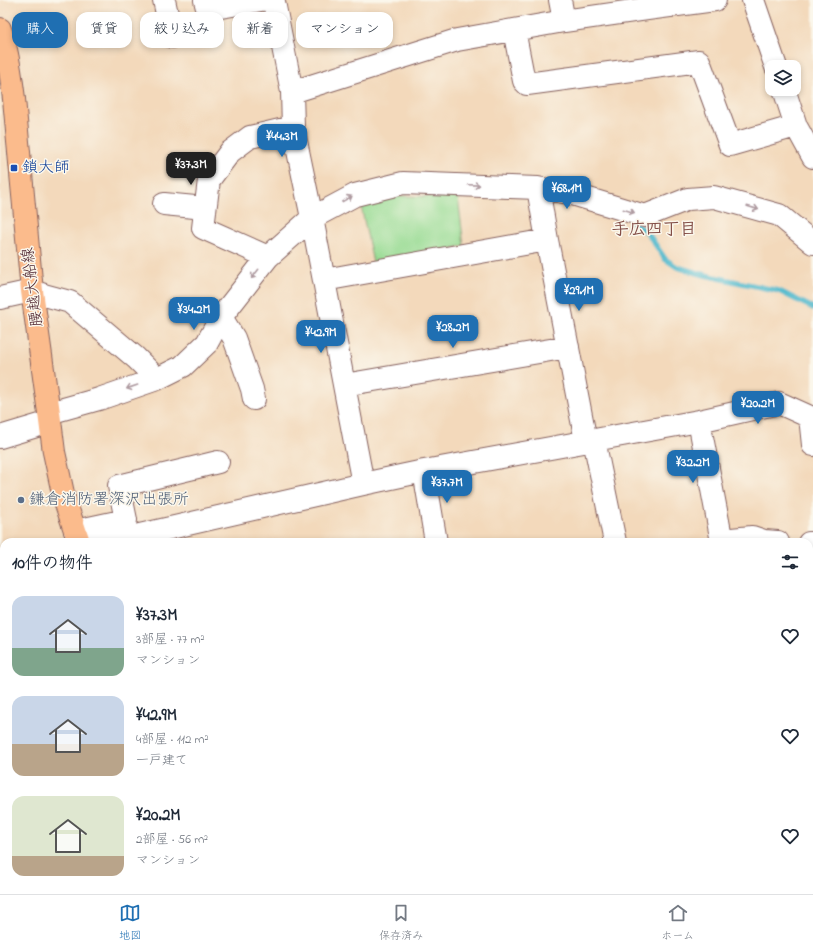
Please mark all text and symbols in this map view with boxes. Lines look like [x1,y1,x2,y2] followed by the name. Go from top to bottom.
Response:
[12,12,68,48] chip: 購入
[76,12,132,48] chip: 賃貸
[140,12,224,48] chip: 絞り込み
[232,12,288,48] chip: 新着
[296,12,393,48] chip: マンション
[765,60,801,96] map controls
[765,60,801,96] button: layers
[249,124,315,158] pin: ¥44.3M
[266,127,298,146] text: ¥44.3M
[158,152,224,186] pin: ¥37.3M
[175,155,207,174] text: ¥37.3M
[22,156,70,180] place label: 鎖大師
[9,163,19,173] marker: 鎖大師
[534,176,600,210] pin: ¥68.1M
[552,179,582,198] text: ¥68.1M
[467,182,480,189] one-way arrow
[341,195,353,203] one-way arrow
[746,205,759,212] one-way arrow
[622,208,635,215] one-way arrow
[612,217,697,242] district label: 手広四丁目
[16,246,50,328] street label: 腰越大船線
[250,269,259,280] one-way arrow
[546,278,612,312] pin: ¥29.1M
[564,281,594,300] text: ¥29.1M
[161,297,227,331] pin: ¥34.2M
[178,300,210,319] text: ¥34.2M
[420,315,486,349] pin: ¥28.2M
[436,318,470,337] text: ¥28.2M
[288,320,354,354] pin: ¥42.9M
[305,323,337,342] text: ¥42.9M
[127,384,139,392] one-way arrow
[725,391,791,425] pin: ¥20.2M
[741,394,775,413] text: ¥20.2M
[660,450,726,484] pin: ¥32.2M
[676,453,710,472] text: ¥32.2M
[414,470,480,504] pin: ¥37.7M
[431,473,463,492] text: ¥37.7M
[29,488,189,512] place label: 鎌倉消防署深沢出張所
[16,495,26,505] marker: 鎌倉消防署深沢出張所
[12,551,93,576] text: 10件の物件
[779,551,801,573] icon: filters
[136,603,177,628] text: ¥37.3M
[44,612,92,660] icon: home
[779,625,801,647] icon: heart
[136,630,205,649] text: 3部屋 · 77 m²
[136,651,200,670] text: マンション
[136,703,177,728] text: ¥42.9M
[44,712,92,760] icon: home
[779,725,801,747] icon: heart
[136,730,209,749] text: 4部屋 · 112 m²
[136,751,188,770] text: 一戸建て
[136,803,181,828] text: ¥20.2M
[44,812,92,860] icon: home
[779,825,801,847] icon: heart
[136,830,208,849] text: 2部屋 · 56 m²
[136,851,200,870] text: マンション
[119,902,141,944] tab: 地図
[379,902,423,944] tab: 保存済み
[661,902,694,944] tab: ホーム

